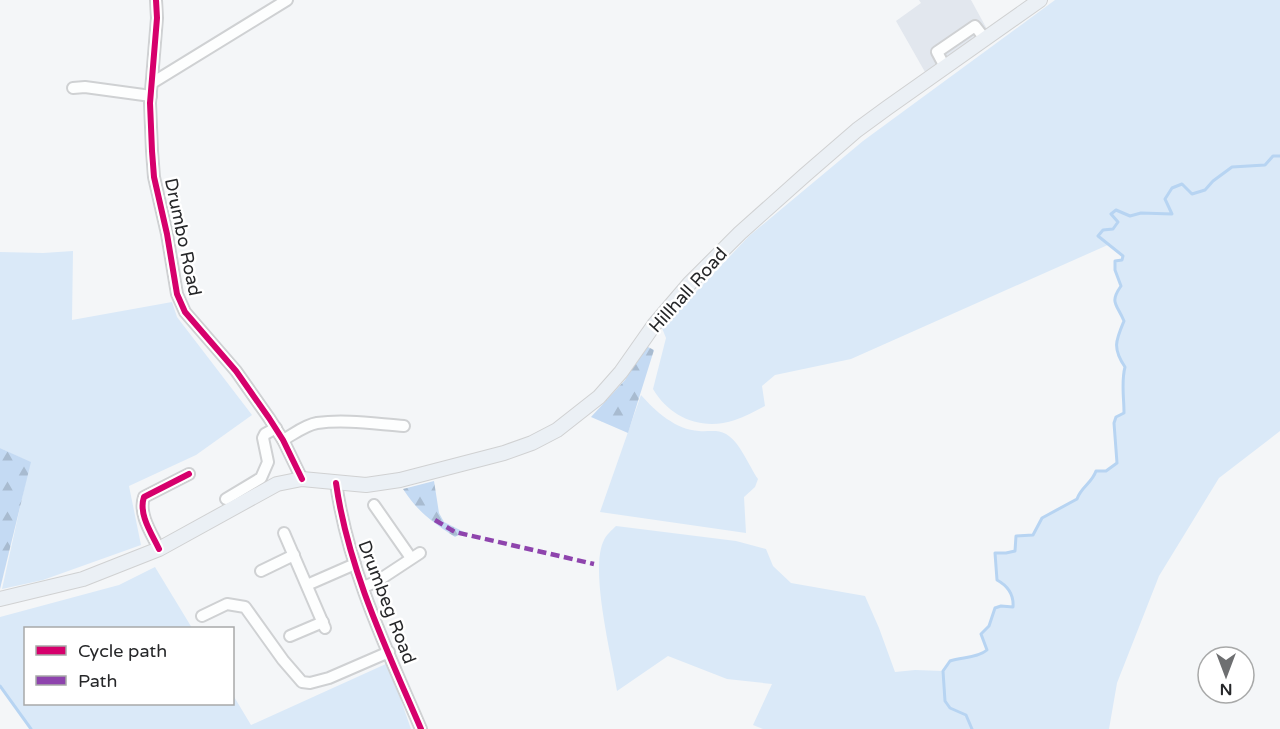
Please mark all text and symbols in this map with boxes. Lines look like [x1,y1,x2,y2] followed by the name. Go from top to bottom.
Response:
[160,176,206,298] street label: Drumbo Road
[644,243,732,337] street label: Hillhall Road
[353,537,421,667] street label: Drumbeg Road
[24,627,234,705] legend
[78,640,167,662] text: Cycle path
[1196,645,1256,705] north arrow
[78,670,117,692] text: Path
[1220,679,1232,699] text: N

